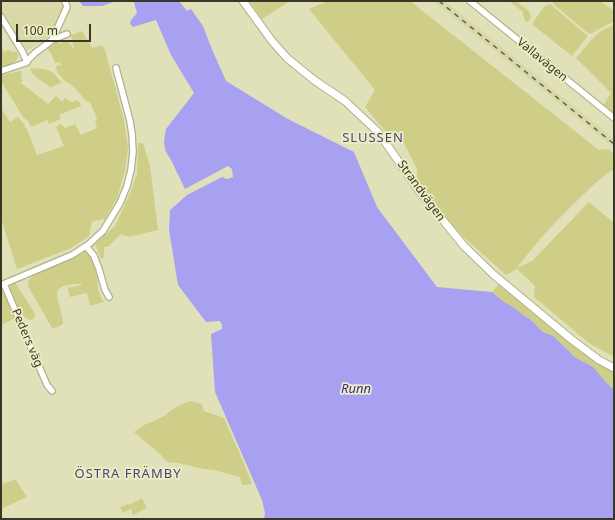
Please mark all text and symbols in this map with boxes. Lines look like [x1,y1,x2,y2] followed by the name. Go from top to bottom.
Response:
[18,16,93,42] scale bar
[23,22,58,39] text: 100 m
[514,35,570,85] street label: Vallavägen
[342,130,404,146] district label: SLUSSEN
[394,158,448,224] street label: Strandvägen
[8,307,46,369] street label: Peders väg
[341,381,371,397] water label: Runn
[74,466,182,482] district label: ÖSTRA FRÄMBY

